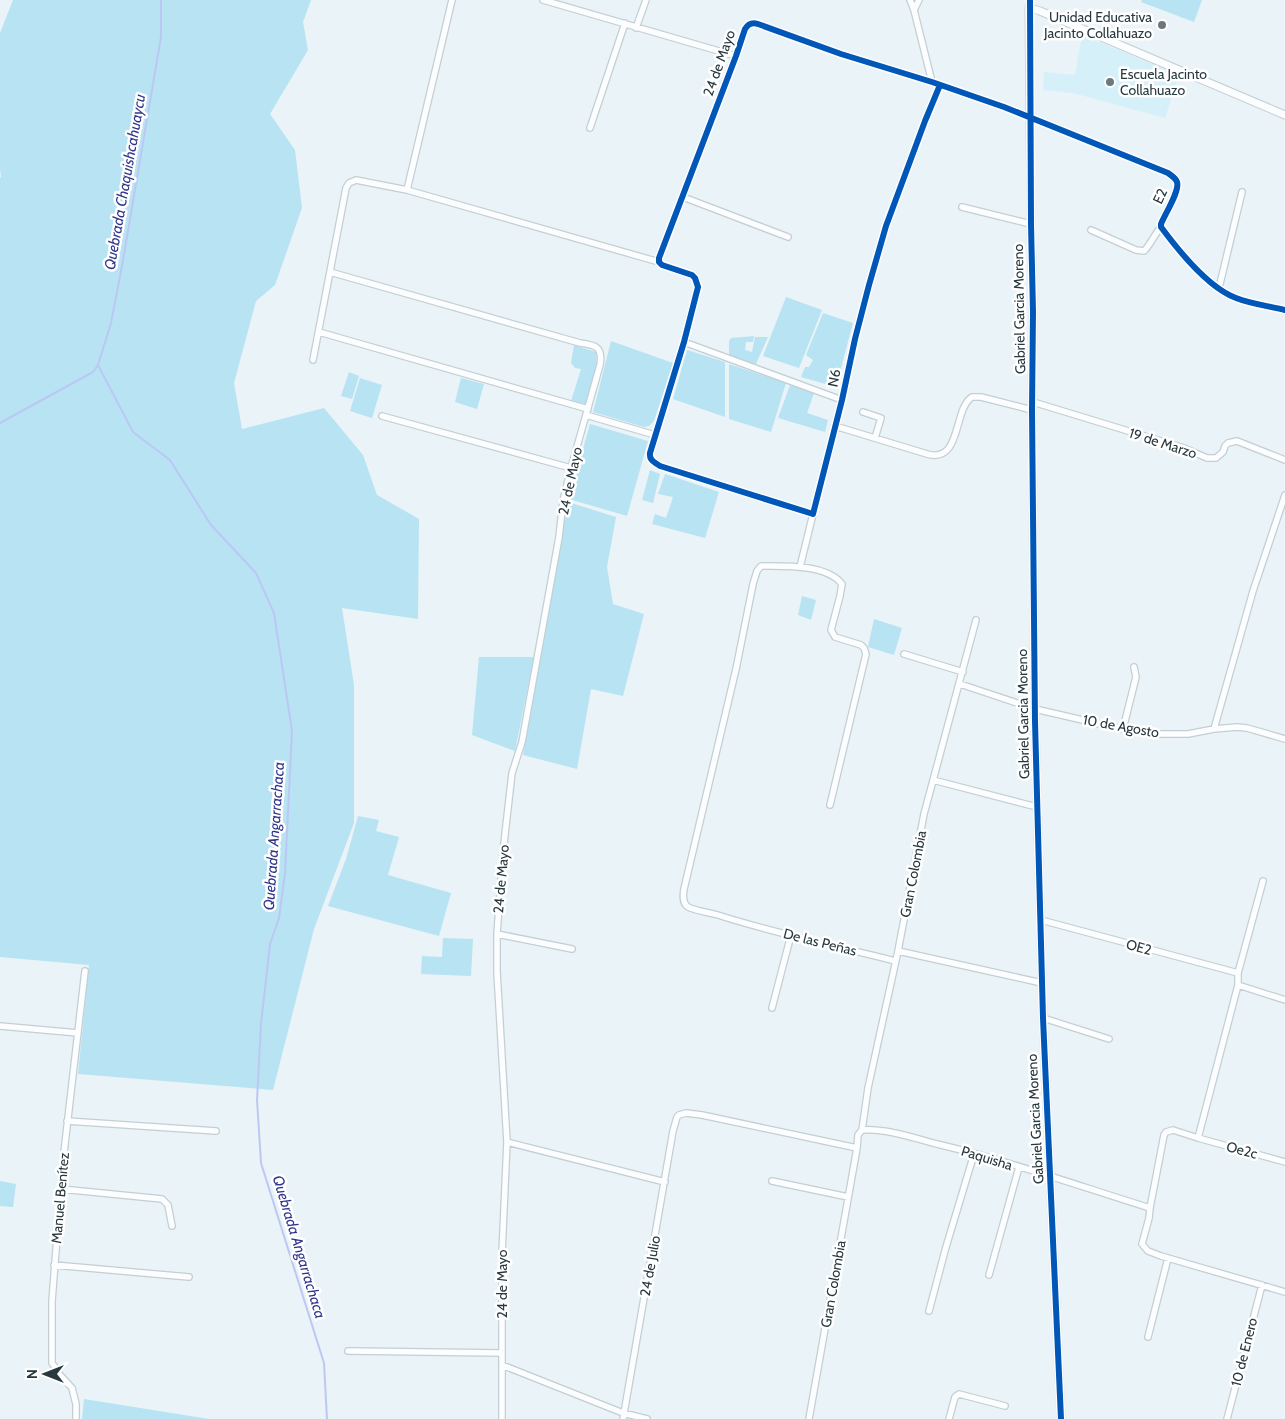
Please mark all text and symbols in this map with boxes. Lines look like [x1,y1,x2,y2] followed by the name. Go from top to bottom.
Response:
[1043,8,1152,42] place label: Unidad Educativa Jacinto Collahuazo
[1156,19,1168,31] marker: Unidad Educativa Jacinto Collahuazo
[699,27,739,99] street label: 24 de Mayo
[1120,65,1207,99] place label: Escuela Jacinto Collahuazo
[1104,76,1116,88] marker: Escuela Jacinto Collahuazo
[101,93,149,271] water label: Quebrada Chaquishcahuaycu
[1149,185,1171,207] street label: E2
[1009,243,1029,374] street label: Gabriel Garcia Moreno
[823,367,845,388] street label: N6
[1127,424,1200,463] street label: 19 de Marzo
[554,445,586,517] street label: 24 de Mayo
[1013,648,1033,779] street label: Gabriel Garcia Moreno
[1082,710,1161,742] street label: 10 de Agosto
[260,761,288,911] water label: Quebrada Angarrachaca
[896,829,930,919] street label: Gran Colombia
[489,844,513,914] street label: 24 de Mayo
[782,924,859,960] street label: De las Peñas
[1124,935,1154,959] street label: OE2
[1023,1053,1047,1185] street label: Gabriel Garcia Moreno
[1225,1137,1259,1163] street label: Oe2c
[959,1142,1015,1174] street label: Paquisha
[47,1151,73,1244] street label: Manuel Benítez
[269,1173,329,1321] water label: Quebrada Angarrachaca
[636,1234,664,1298] street label: 24 de Julio
[816,1239,850,1329] street label: Gran Colombia
[493,1249,511,1319] street label: 24 de Mayo
[1227,1316,1261,1388] street label: 10 de Enero
[20,1349,70,1399] north arrow
[23,1369,41,1379] text: N

